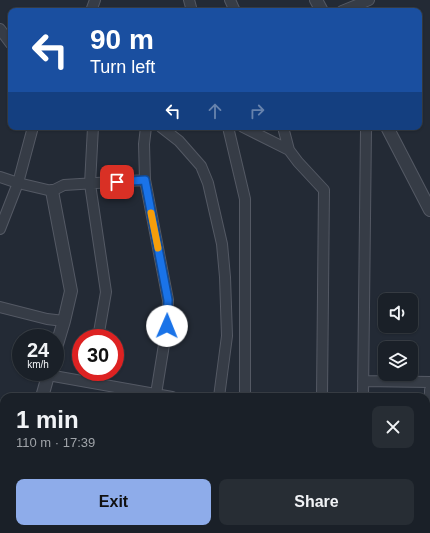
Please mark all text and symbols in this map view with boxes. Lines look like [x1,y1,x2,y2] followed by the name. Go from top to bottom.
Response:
[24,24,76,76] icon: left
[90,24,154,55] text: 90 m
[90,57,155,77] text: Turn left
[162,100,184,122] icon: left
[204,100,226,122] icon: ahead
[246,100,268,122] icon: right
[100,165,134,199] pin
[106,171,128,193] icon: arrive
[378,293,418,381] map controls
[378,293,418,333] button: sound
[146,305,188,347] position arrow
[72,329,124,381] speed limit sign: 30
[27,339,49,361] text: 24
[378,341,418,381] button: layers
[27,359,49,370] text: km/h
[16,406,79,433] text: 1 min
[372,406,414,448] button: close
[16,435,95,450] text: 110 m · 17:39
[16,479,211,525] button: Exit
[219,479,414,525] button: Share

